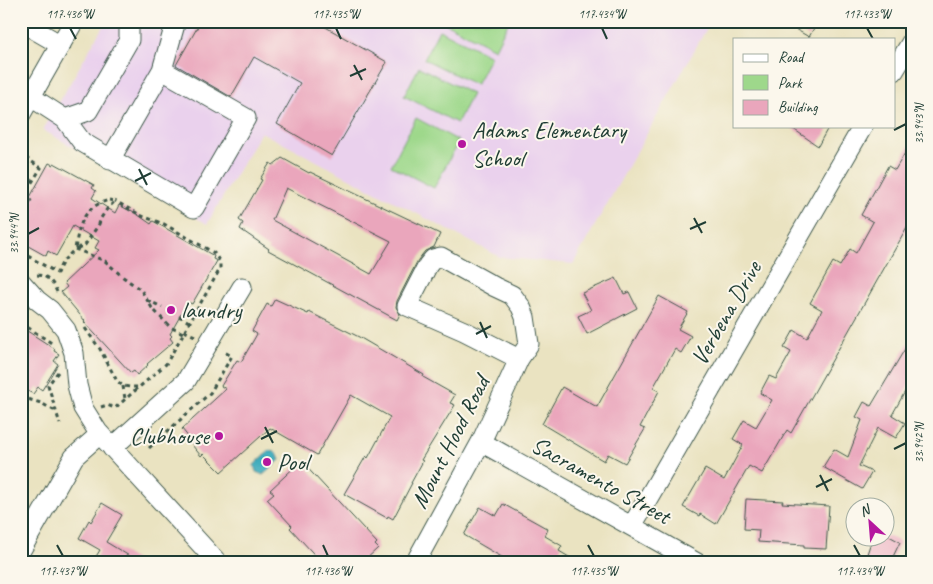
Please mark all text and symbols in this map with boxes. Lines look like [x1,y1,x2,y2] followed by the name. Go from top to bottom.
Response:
[47,6,96,22] text: 117.436°W
[313,6,362,22] text: 117.435°W
[579,6,628,22] text: 117.434°W
[844,6,893,22] text: 117.433°W
[733,38,896,128] legend
[778,48,805,67] text: Road
[778,74,803,93] text: Park
[778,98,818,117] text: Building
[911,102,927,144] text: 33.943°N
[472,115,628,173] place label: Adams Elementary School
[456,138,468,150] marker: Adams Elementary School
[6,212,22,254] text: 33.944°N
[684,254,769,370] street label: Verbena Drive
[181,295,243,325] place label: laundry
[165,304,177,316] marker: laundry
[404,368,498,513] street label: Mount Hood Road
[130,421,211,451] place label: Clubhouse
[911,421,927,463] text: 33.942°N
[526,429,678,532] street label: Sacramento Street
[213,430,225,442] marker: Clubhouse
[277,447,312,477] place label: Pool
[261,456,273,468] marker: Pool
[846,496,896,546] north arrow
[857,500,874,520] text: N
[40,563,89,579] text: 117.437°W
[305,563,354,579] text: 117.436°W
[571,563,620,579] text: 117.435°W
[837,563,886,579] text: 117.434°W

